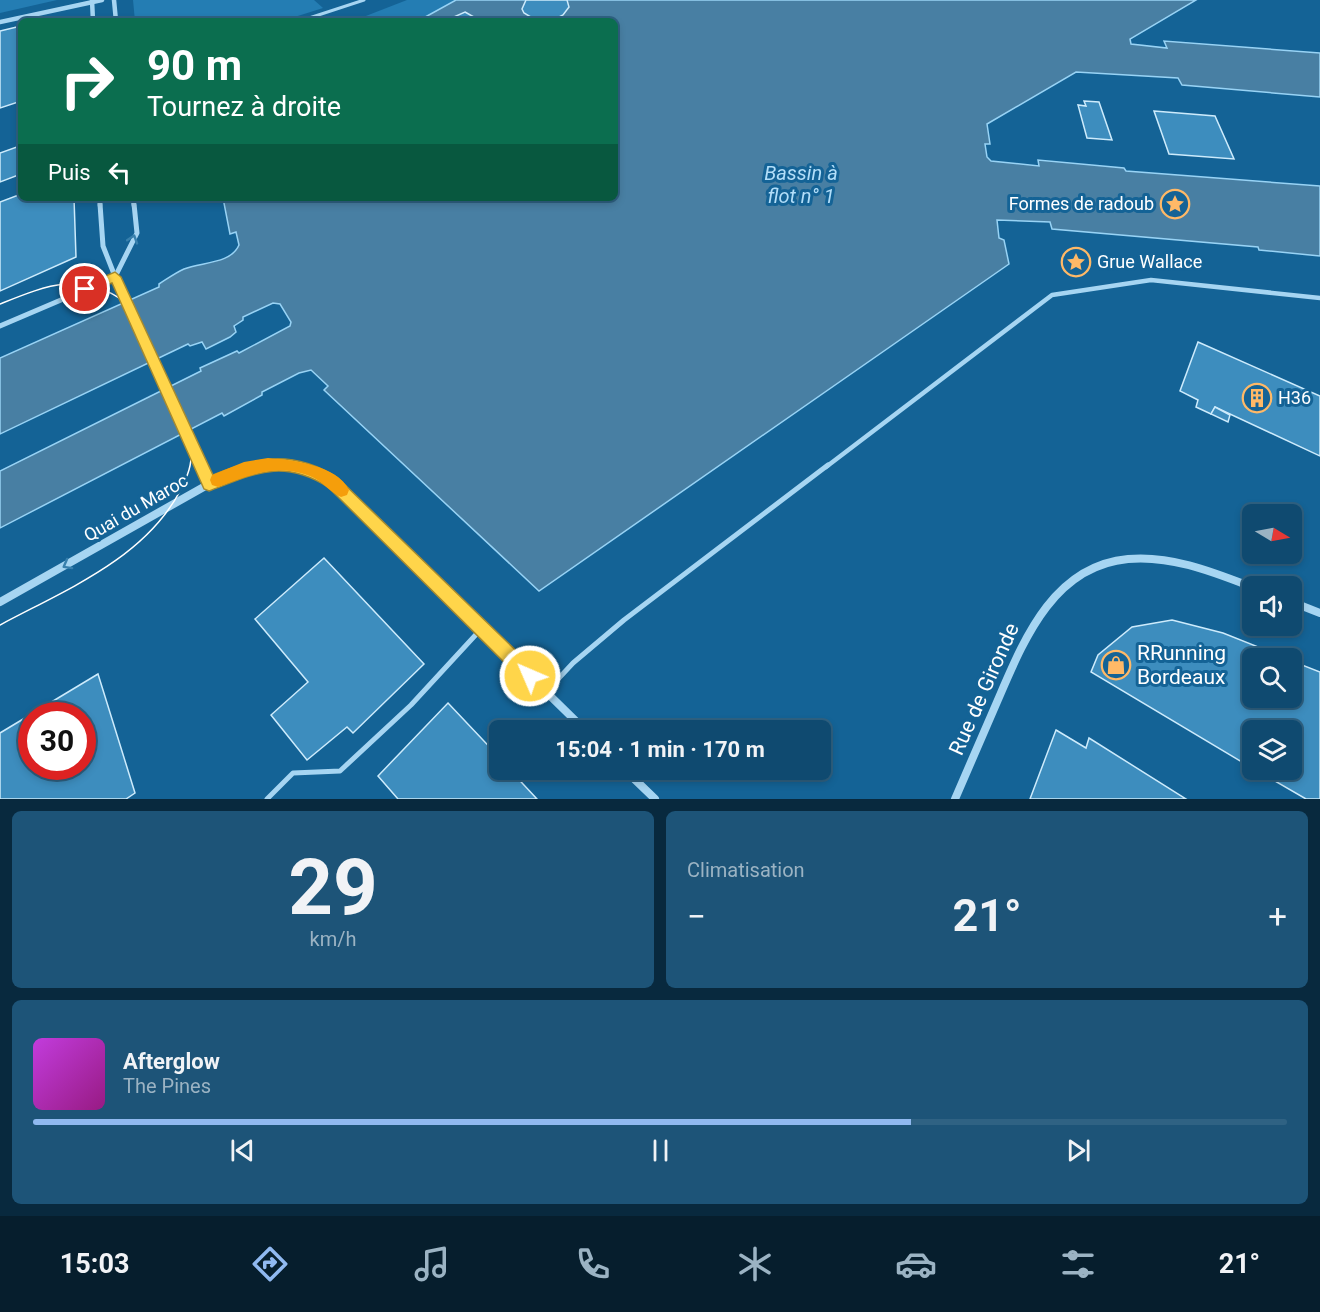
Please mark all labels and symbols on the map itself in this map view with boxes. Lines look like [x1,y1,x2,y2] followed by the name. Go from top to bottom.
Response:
[764,161,838,208] water label: Bassin à flot n° 1
[1159,188,1191,220] place icon: Formes de radoub
[1009,193,1154,214] place label: Formes de radoub
[126,234,139,245] one-way arrow
[1060,246,1092,278] place icon: Grue Wallace
[1097,251,1202,272] place label: Grue Wallace
[59,263,110,314] pin
[1241,382,1273,414] building icon: H36
[1278,387,1311,408] place label: H36
[80,469,191,546] street label: Quai du Maroc
[1242,504,1302,564] north arrow
[63,557,73,569] one-way arrow
[944,619,1024,759] street label: Rue de Gironde
[1137,641,1226,689] place label: RRunning Bordeaux
[498,644,562,708] position arrow
[1100,649,1132,681] shop icon: RRunning Bordeaux
[18,702,96,780] speed limit sign: 30

